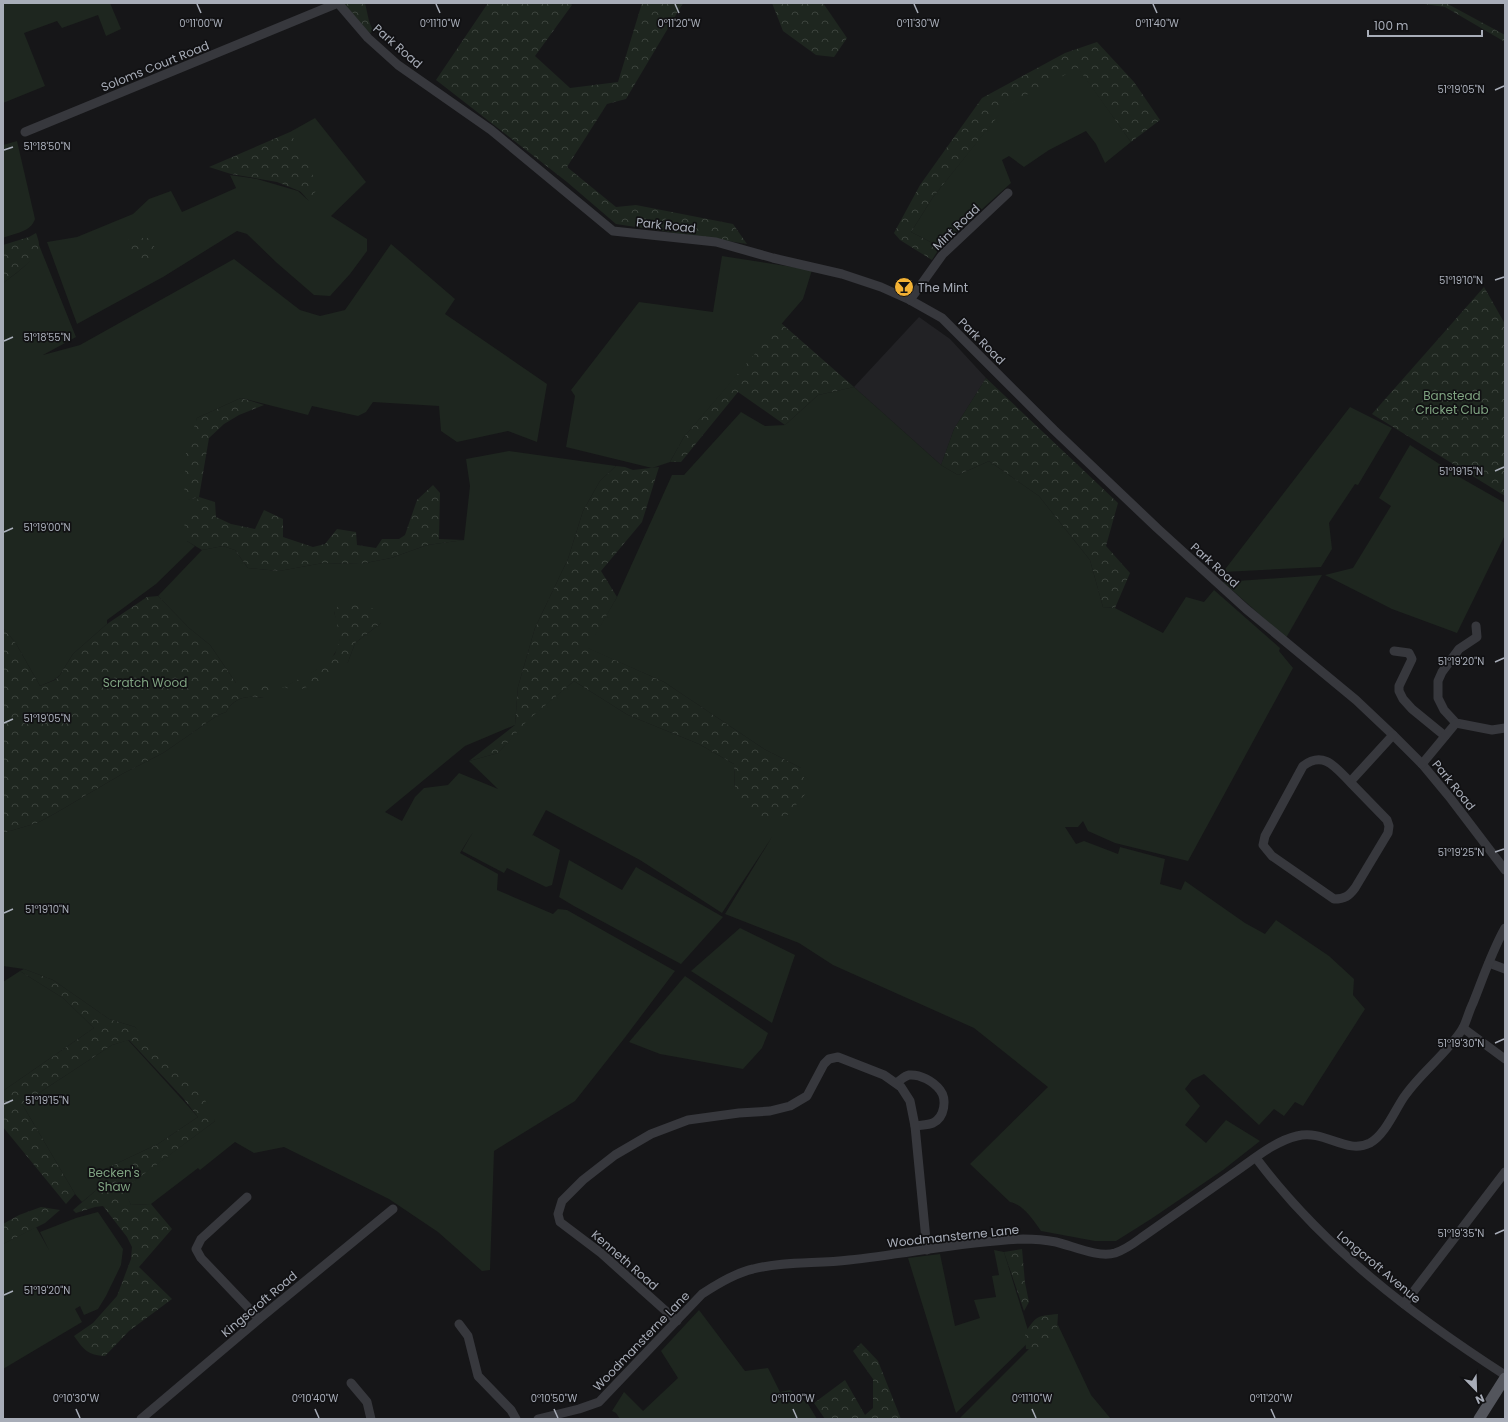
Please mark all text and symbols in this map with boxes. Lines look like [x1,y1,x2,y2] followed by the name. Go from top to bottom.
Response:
[1368,12,1482,38] scale bar
[179,16,223,31] text: 0°11'00"W
[420,16,461,31] text: 0°11'10"W
[657,16,701,31] text: 0°11'20"W
[896,16,940,31] text: 0°11'30"W
[1135,16,1179,31] text: 0°11'40"W
[1374,17,1408,34] text: 100 m
[370,20,426,72] street label: Park Road
[98,37,212,95] street label: Soloms Court Road
[1437,82,1485,97] text: 51°19'05"N
[23,139,71,154] text: 51°18'50"N
[929,200,983,254] street label: Mint Road
[635,213,697,237] street label: Park Road
[1439,273,1483,288] text: 51°19'10"N
[893,276,915,298] bar icon: The Mint
[918,279,968,296] place label: The Mint
[955,314,1009,368] street label: Park Road
[23,330,71,345] text: 51°18'55"N
[1415,387,1489,418] park label: Banstead Cricket Club
[1439,464,1483,479] text: 51°19'15"N
[23,520,71,535] text: 51°19'00"N
[1187,539,1243,591] street label: Park Road
[1438,654,1484,669] text: 51°19'20"N
[103,674,187,691] park label: Scratch Wood
[23,711,71,726] text: 51°19'05"N
[1428,756,1480,814] street label: Park Road
[1438,845,1484,860] text: 51°19'25"N
[25,902,69,917] text: 51°19'10"N
[1438,1036,1484,1051] text: 51°19'30"N
[25,1093,69,1108] text: 51°19'15"N
[88,1164,140,1195] park label: Becken's Shaw
[886,1221,1020,1251] street label: Woodmansterne Lane
[588,1226,662,1294] street label: Kenneth Road
[1438,1226,1484,1241] text: 51°19'35"N
[1333,1227,1425,1307] street label: Longcroft Avenue
[217,1267,301,1341] street label: Kingscroft Road
[24,1283,70,1298] text: 51°19'20"N
[589,1287,693,1395] street label: Woodmansterne Lane
[1456,1370,1496,1410] north arrow
[1473,1390,1487,1408] text: N
[53,1391,99,1406] text: 0°10'30"W
[292,1391,339,1406] text: 0°10'40"W
[531,1391,578,1406] text: 0°10'50"W
[771,1391,815,1406] text: 0°11'00"W
[1012,1391,1053,1406] text: 0°11'10"W
[1249,1391,1293,1406] text: 0°11'20"W

